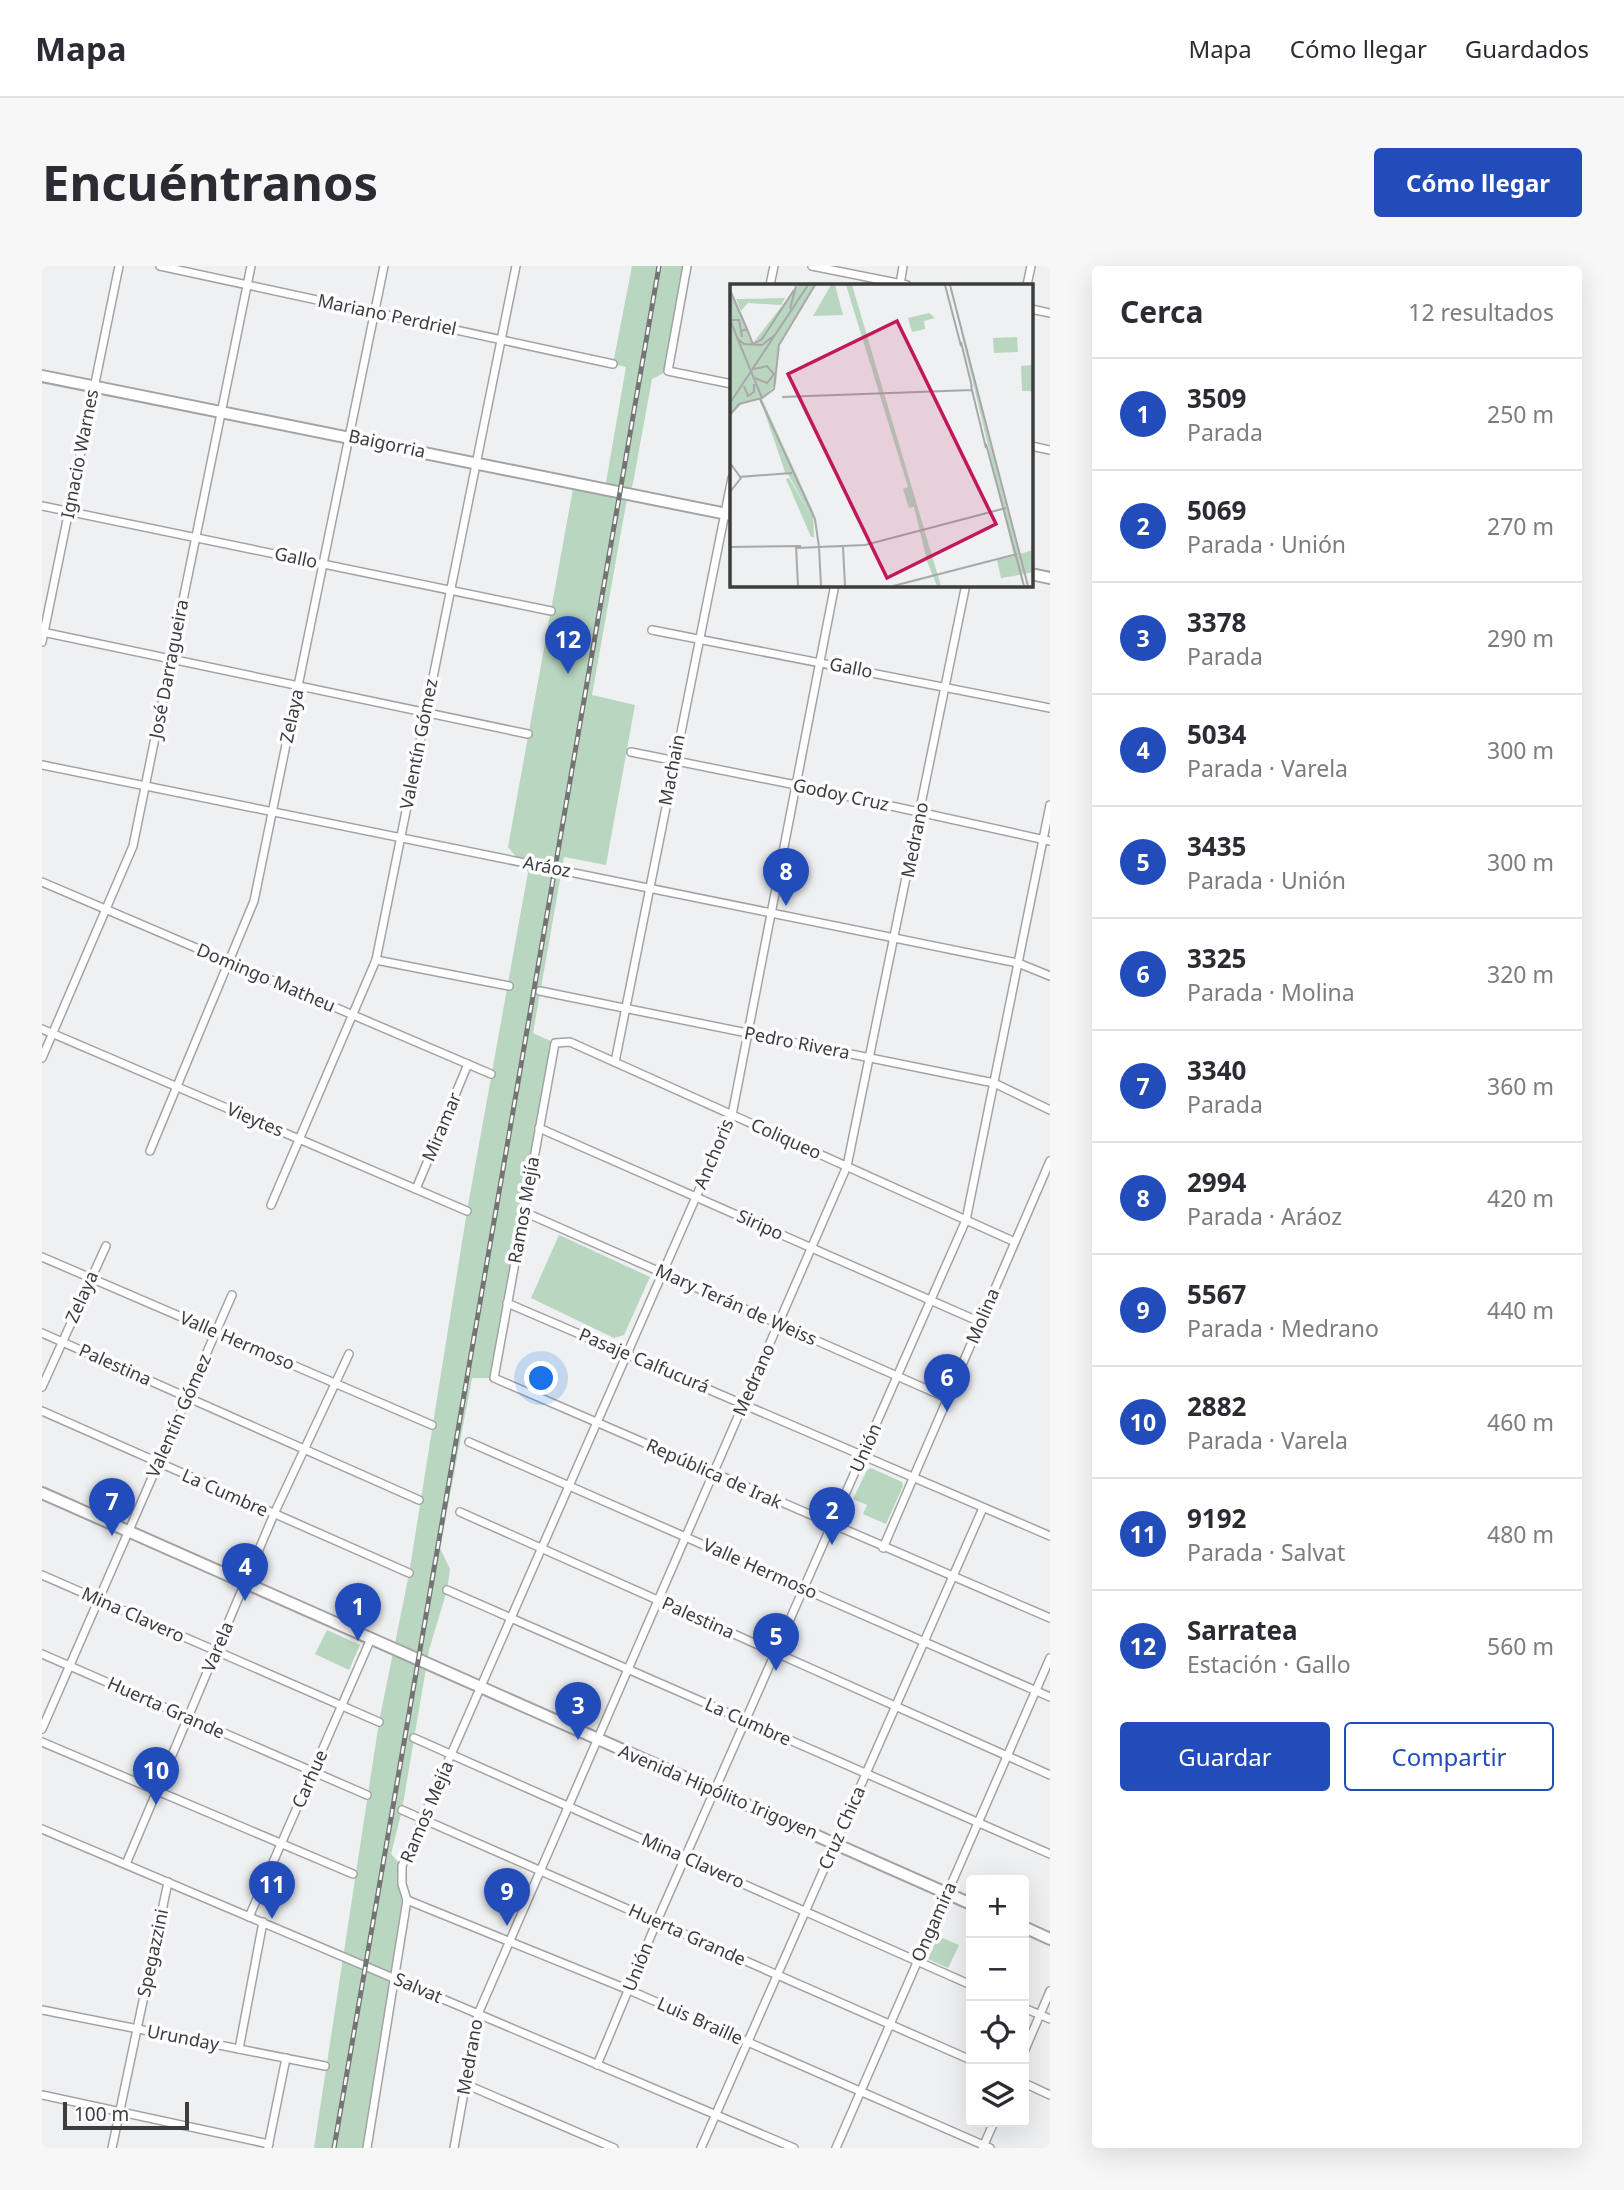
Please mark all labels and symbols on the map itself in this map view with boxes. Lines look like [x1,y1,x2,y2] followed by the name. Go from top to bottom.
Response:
[730,284,1032,586] inset map
[316,288,459,340] street label: Mariano Perdriel
[55,387,103,520] street label: Ignacio Warnes
[347,423,428,463] street label: Baigorria
[272,541,320,573] street label: Gallo
[142,597,193,742] street label: José Darragueira
[545,616,591,674] pin: 12
[828,651,875,683] street label: Gallo
[394,676,442,811] street label: Valentín Gómez
[274,687,308,745] street label: Zelaya
[652,732,690,807] street label: Machain
[791,772,892,816] street label: Godoy Cruz
[895,800,933,880] street label: Medrano
[763,848,809,906] pin: 8
[521,850,573,882] street label: Aráoz
[193,937,339,1017] street label: Domingo Matheu
[742,1020,852,1064] street label: Pedro Rivera
[416,1088,467,1165] street label: Miramar
[223,1096,288,1142] street label: Vieytes
[747,1112,825,1164] street label: Coliqueo
[688,1115,739,1192] street label: Anchoris
[502,1154,544,1265] street label: Ramos Mejía
[733,1203,787,1245] street label: Siripo
[652,1258,821,1350] street label: Mary Terán de Weiss
[59,1267,103,1326] street label: Zelaya
[960,1284,1004,1347] street label: Molina
[176,1305,299,1375] street label: Valle Hermoso
[575,1322,713,1398] street label: Pasaje Calfucurá
[75,1338,155,1391] street label: Palestina
[727,1340,780,1420] street label: Medrano
[140,1350,216,1481] street label: Valentín Gómez
[924,1354,970,1412] pin: 6
[524,1361,558,1395] your location
[844,1419,886,1476] street label: Unión
[643,1432,786,1514] street label: República de Irak
[179,1462,272,1522] street label: La Cumbre
[89,1478,135,1536] pin: 7
[809,1487,855,1545] pin: 2
[699,1532,821,1604] street label: Valle Hermoso
[222,1543,268,1601] pin: 4
[78,1581,189,1647] street label: Mina Clavero
[335,1583,381,1641] pin: 1
[658,1591,738,1644] street label: Palestina
[753,1613,799,1671] pin: 5
[196,1618,238,1675] street label: Varela
[104,1671,229,1744] street label: Huerta Grande
[555,1682,601,1740] pin: 3
[702,1691,795,1751] street label: La Cumbre
[615,1738,822,1844] street label: Avenida Hipólito Irigoyen
[286,1746,333,1811] street label: Carhue
[133,1747,179,1805] pin: 10
[394,1757,458,1866] street label: Ramos Mejía
[812,1782,870,1873] street label: Cruz Chica
[638,1827,749,1893] street label: Mina Clavero
[249,1861,295,1919] pin: 11
[484,1868,530,1926] pin: 9
[905,1878,961,1965] street label: Ongamira
[625,1898,750,1971] street label: Huerta Grande
[131,1906,173,1999] street label: Spegazzini
[616,1939,658,1995] street label: Unión
[391,1966,447,2008] street label: Salvat
[654,1991,747,2050] street label: Luis Braille
[451,2017,487,2097] street label: Medrano
[145,2018,222,2056] street label: Urunday
[63,2099,189,2131] scale bar

